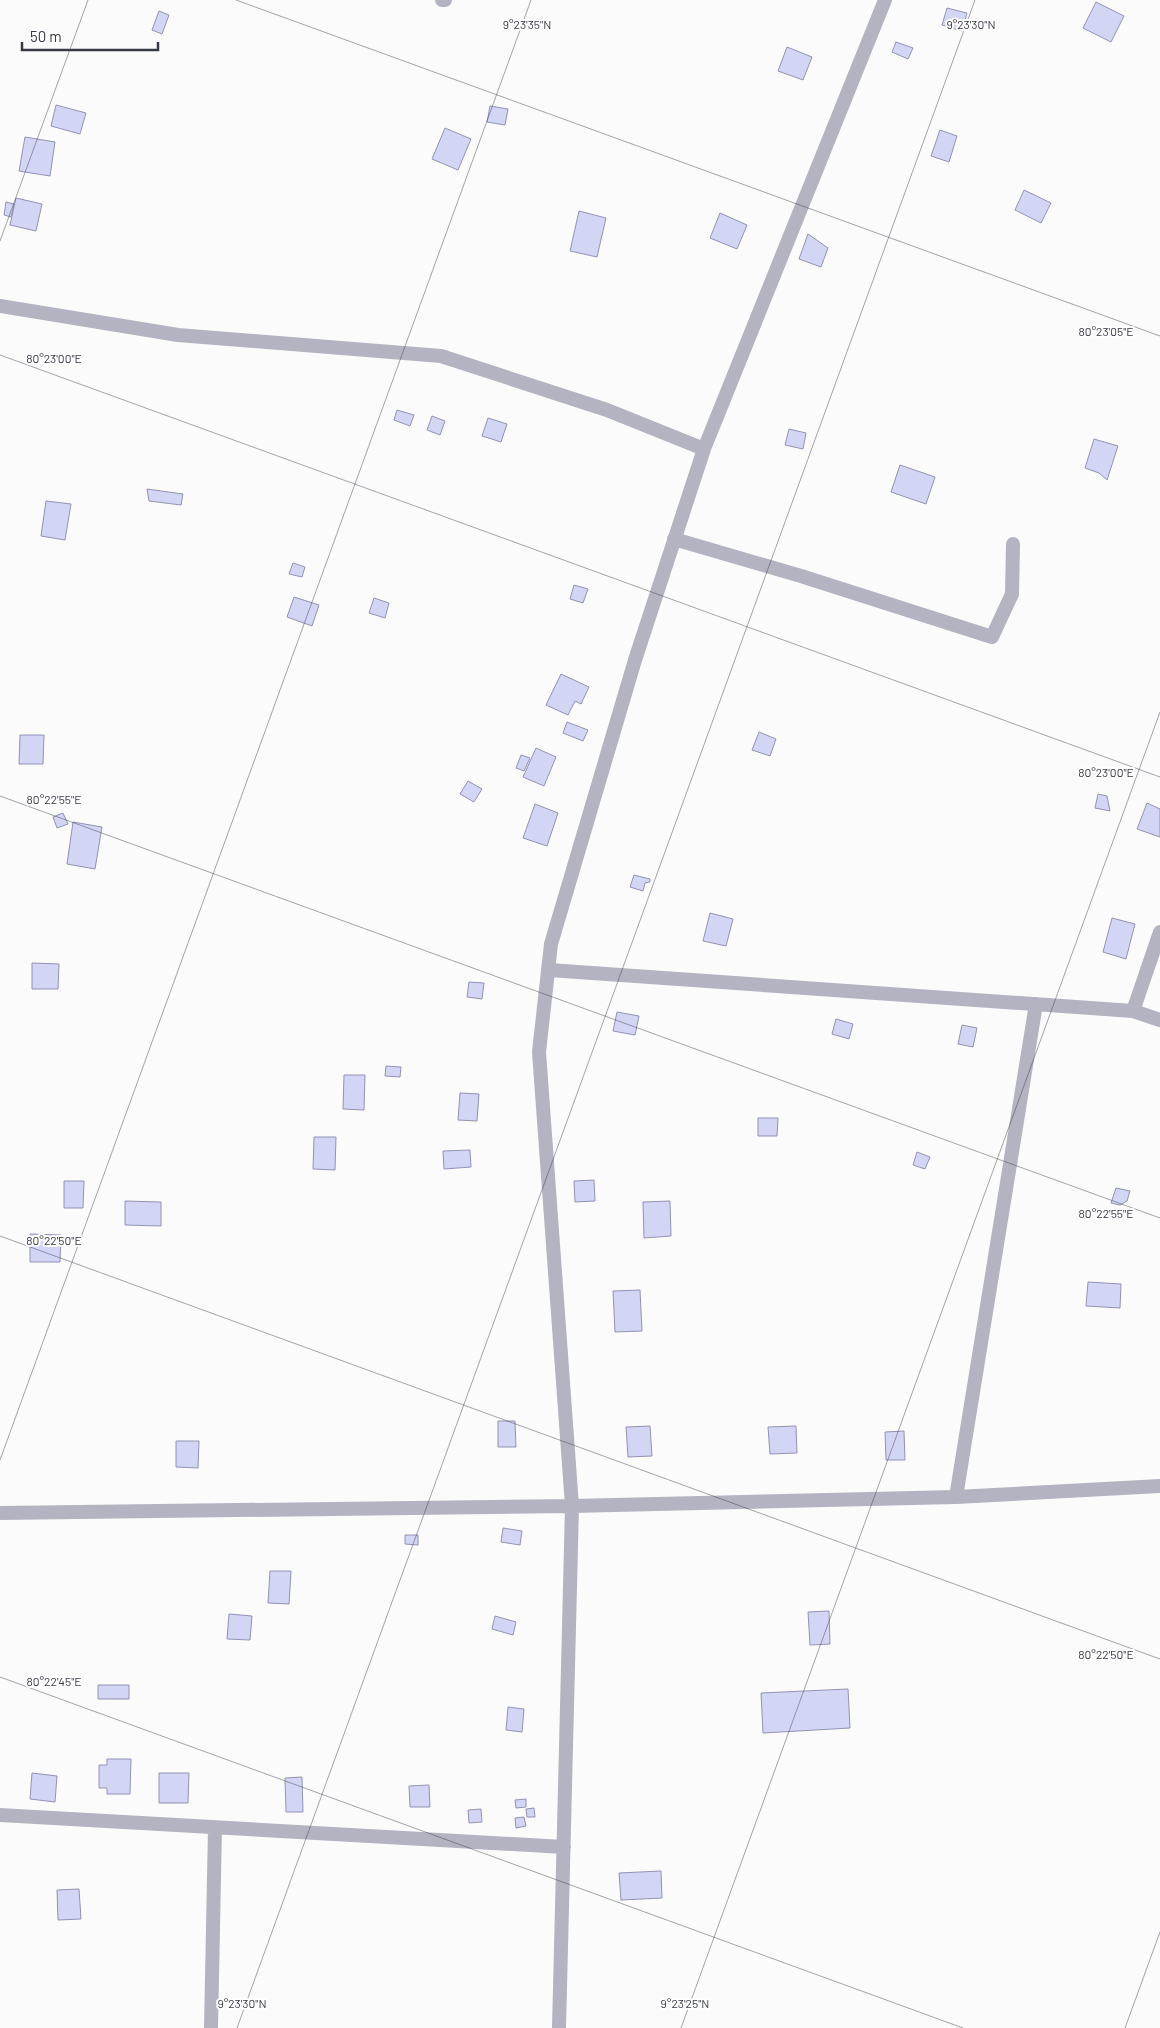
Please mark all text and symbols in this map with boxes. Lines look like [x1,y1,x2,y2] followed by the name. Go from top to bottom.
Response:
[503,17,551,31] text: 9°23'35"N
[946,17,996,31] text: 9°23'30"N
[22,20,159,52] scale bar
[30,27,62,45] text: 50 m
[1078,324,1134,338] text: 80°23'05"E
[26,351,82,365] text: 80°23'00"E
[1078,765,1134,779] text: 80°23'00"E
[27,792,81,806] text: 80°22'55"E
[1079,1206,1133,1220] text: 80°22'55"E
[26,1233,82,1247] text: 80°22'50"E
[1078,1647,1134,1661] text: 80°22'50"E
[26,1674,82,1688] text: 80°22'45"E
[217,1996,267,2010] text: 9°23'30"N
[661,1996,709,2010] text: 9°23'25"N

